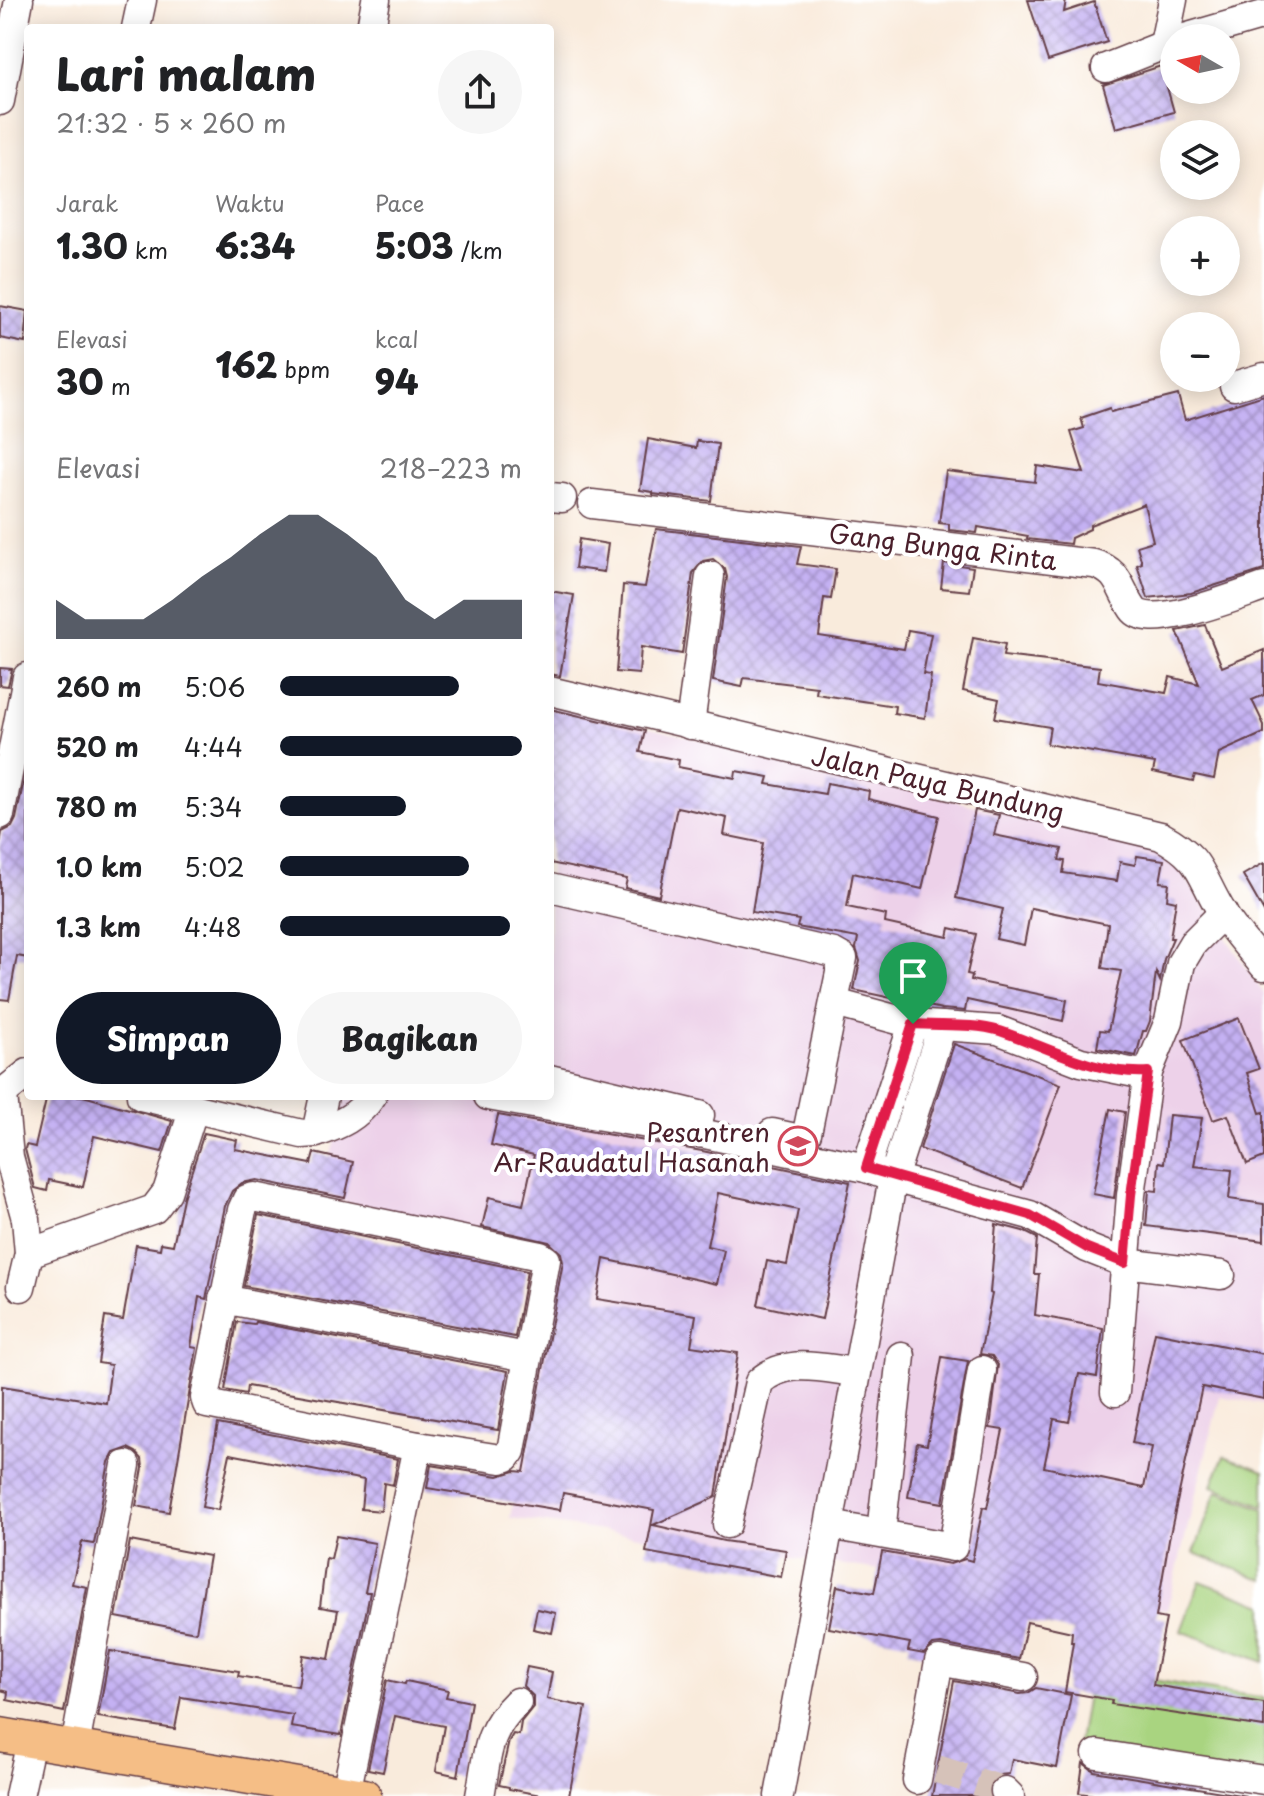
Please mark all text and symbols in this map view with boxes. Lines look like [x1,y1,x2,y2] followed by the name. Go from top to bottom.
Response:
[1160,24,1240,104] north arrow
[1160,24,1240,392] map controls
[56,40,316,106] text: Lari malam
[438,50,522,134] button: share
[56,103,286,142] text: 21:32 · 5 × 260 m
[1160,120,1240,200] button: layers
[56,186,118,219] text: Jarak
[215,186,285,219] text: Waktu
[375,186,424,219] text: Pace
[1160,216,1240,296] button: +
[56,219,128,271] text: 1.30
[215,219,295,271] text: 6:34
[375,219,454,271] text: 5:03
[128,233,168,266] text: km
[454,233,503,266] text: /km
[1160,312,1240,392] button: −
[56,322,128,355] text: Elevasi
[375,322,419,355] text: kcal
[215,338,277,390] text: 162
[277,352,330,385] text: bpm
[56,355,104,407] text: 30
[375,355,418,407] text: 94
[104,369,131,402] text: m
[56,448,141,487] text: Elevasi
[380,448,522,487] text: 218–223 m
[827,513,1060,579] street label: Gang Bunga Rinta
[56,667,142,706] text: 260 m
[184,667,245,706] text: 5:06
[56,727,139,766] text: 520 m
[184,727,243,766] text: 4:44
[808,735,1068,831] street label: Jalan Paya Bundung
[56,787,138,826] text: 780 m
[184,787,243,826] text: 5:34
[56,847,143,886] text: 1.0 km
[184,847,245,886] text: 5:02
[56,907,141,946] text: 1.3 km
[184,907,242,946] text: 4:48
[879,942,947,1024] pin
[891,954,935,998] icon: arrive
[56,992,281,1084] button: Simpan
[297,992,522,1084] button: Bagikan
[493,1112,770,1181] place label: Pesantren Ar-Raudatul Hasanah
[777,1125,819,1167] school or university icon: Pesantren Ar-Raudatul Hasanah

